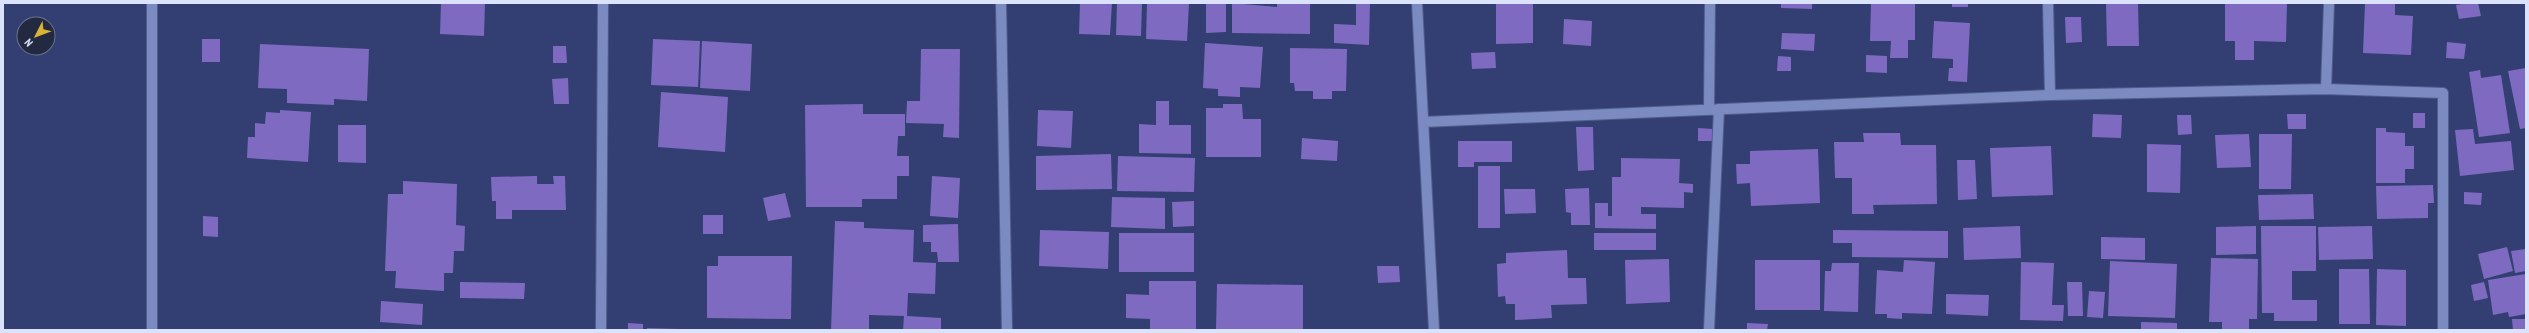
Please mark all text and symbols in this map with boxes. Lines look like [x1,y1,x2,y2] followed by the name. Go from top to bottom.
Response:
[16,16,56,56] north arrow
[21,36,36,50] text: N

